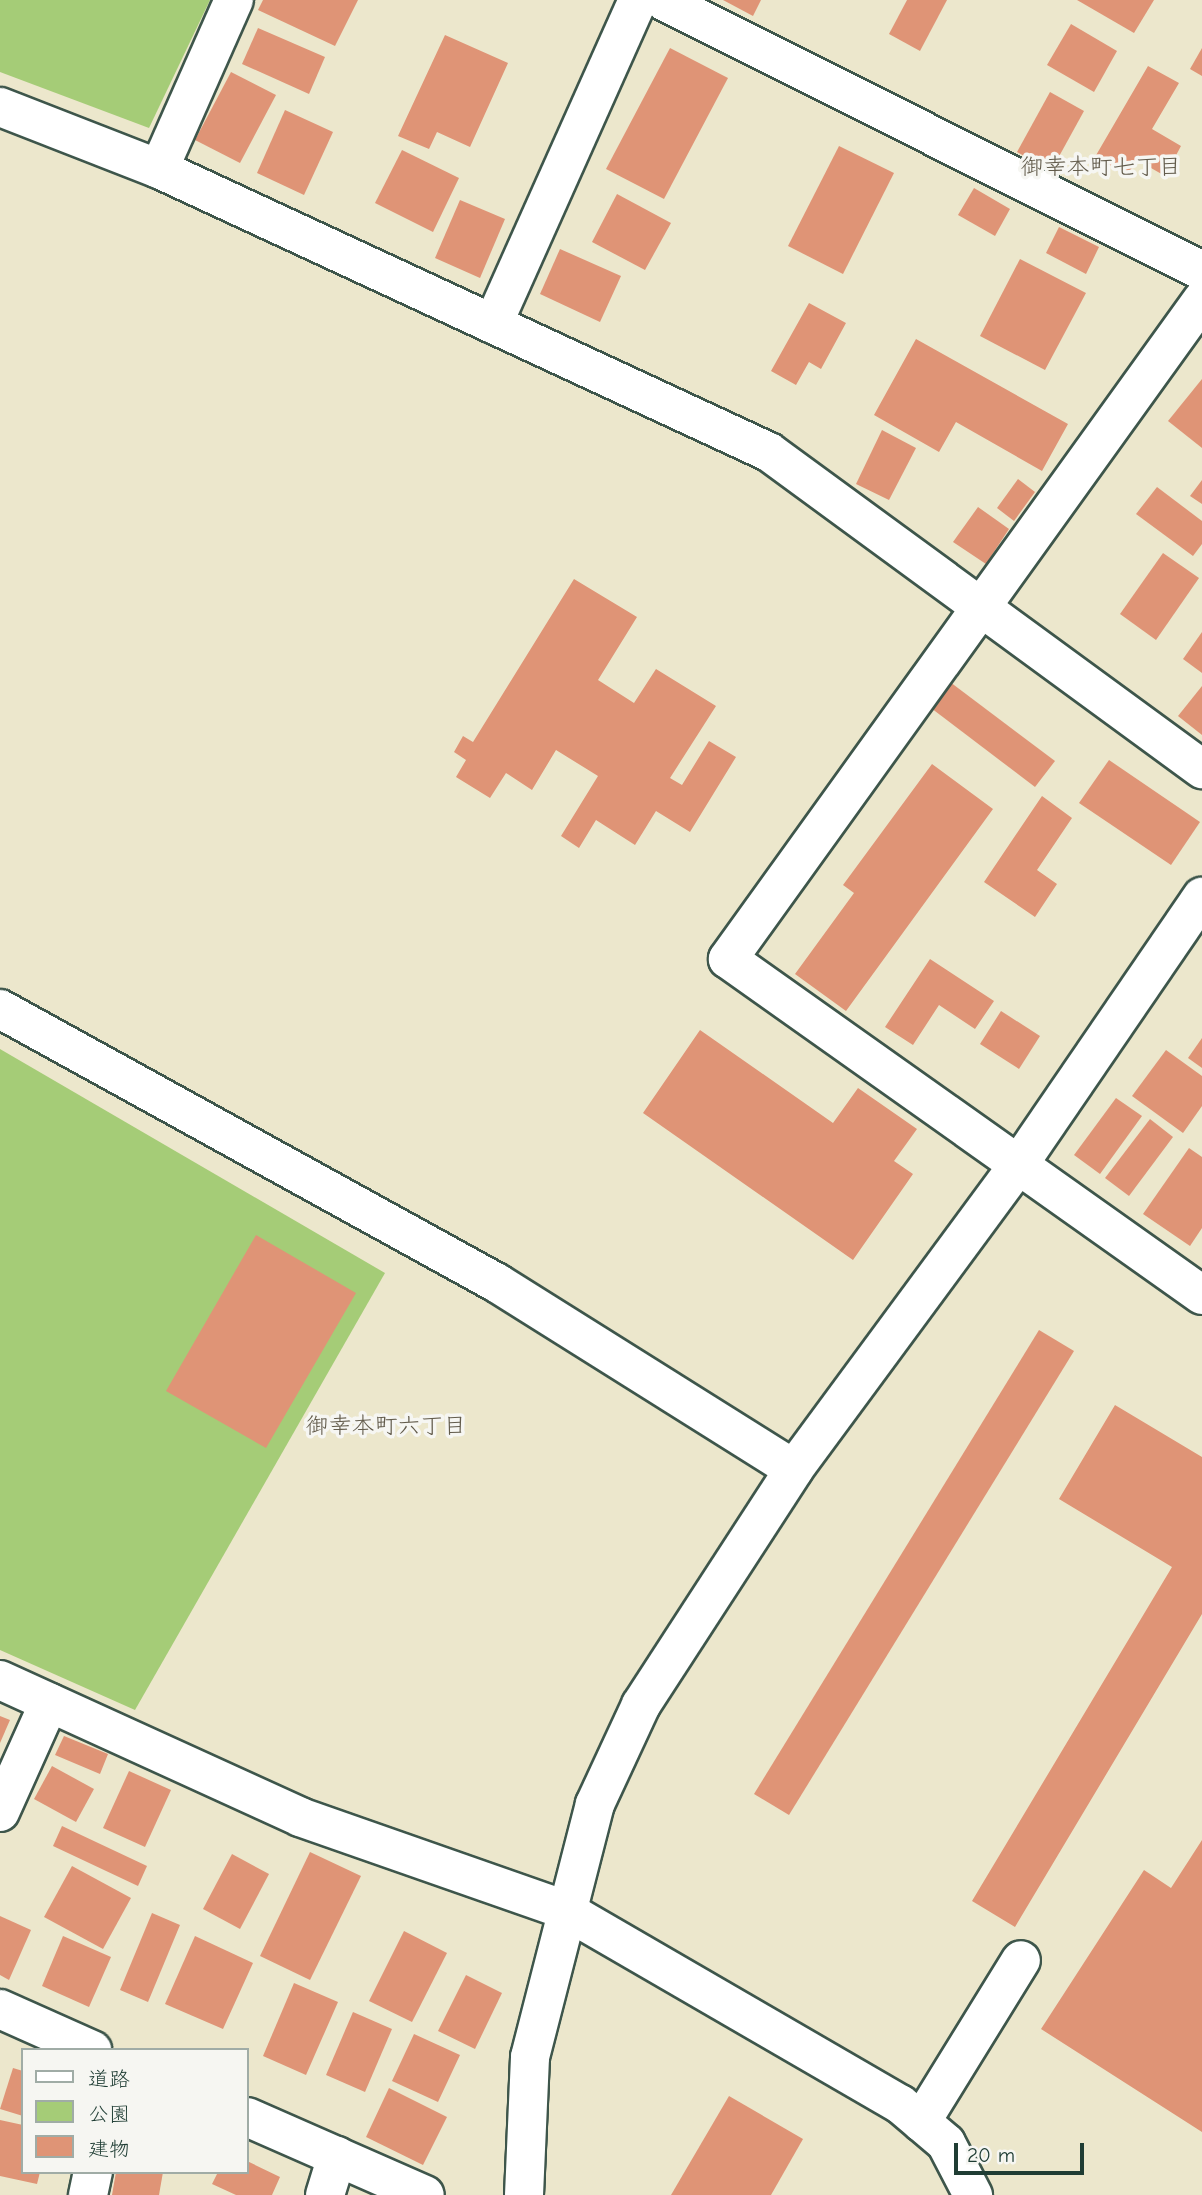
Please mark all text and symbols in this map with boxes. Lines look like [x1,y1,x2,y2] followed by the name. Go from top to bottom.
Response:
[1021,153,1181,181] district label: 御幸本町七丁目
[306,1412,466,1440] district label: 御幸本町六丁目
[21,2048,248,2174] legend
[88,2067,130,2091] text: 道路
[88,2102,130,2126] text: 公園
[957,2128,1086,2172] scale bar
[88,2137,130,2161] text: 建物
[967,2143,1015,2167] text: 20 m

